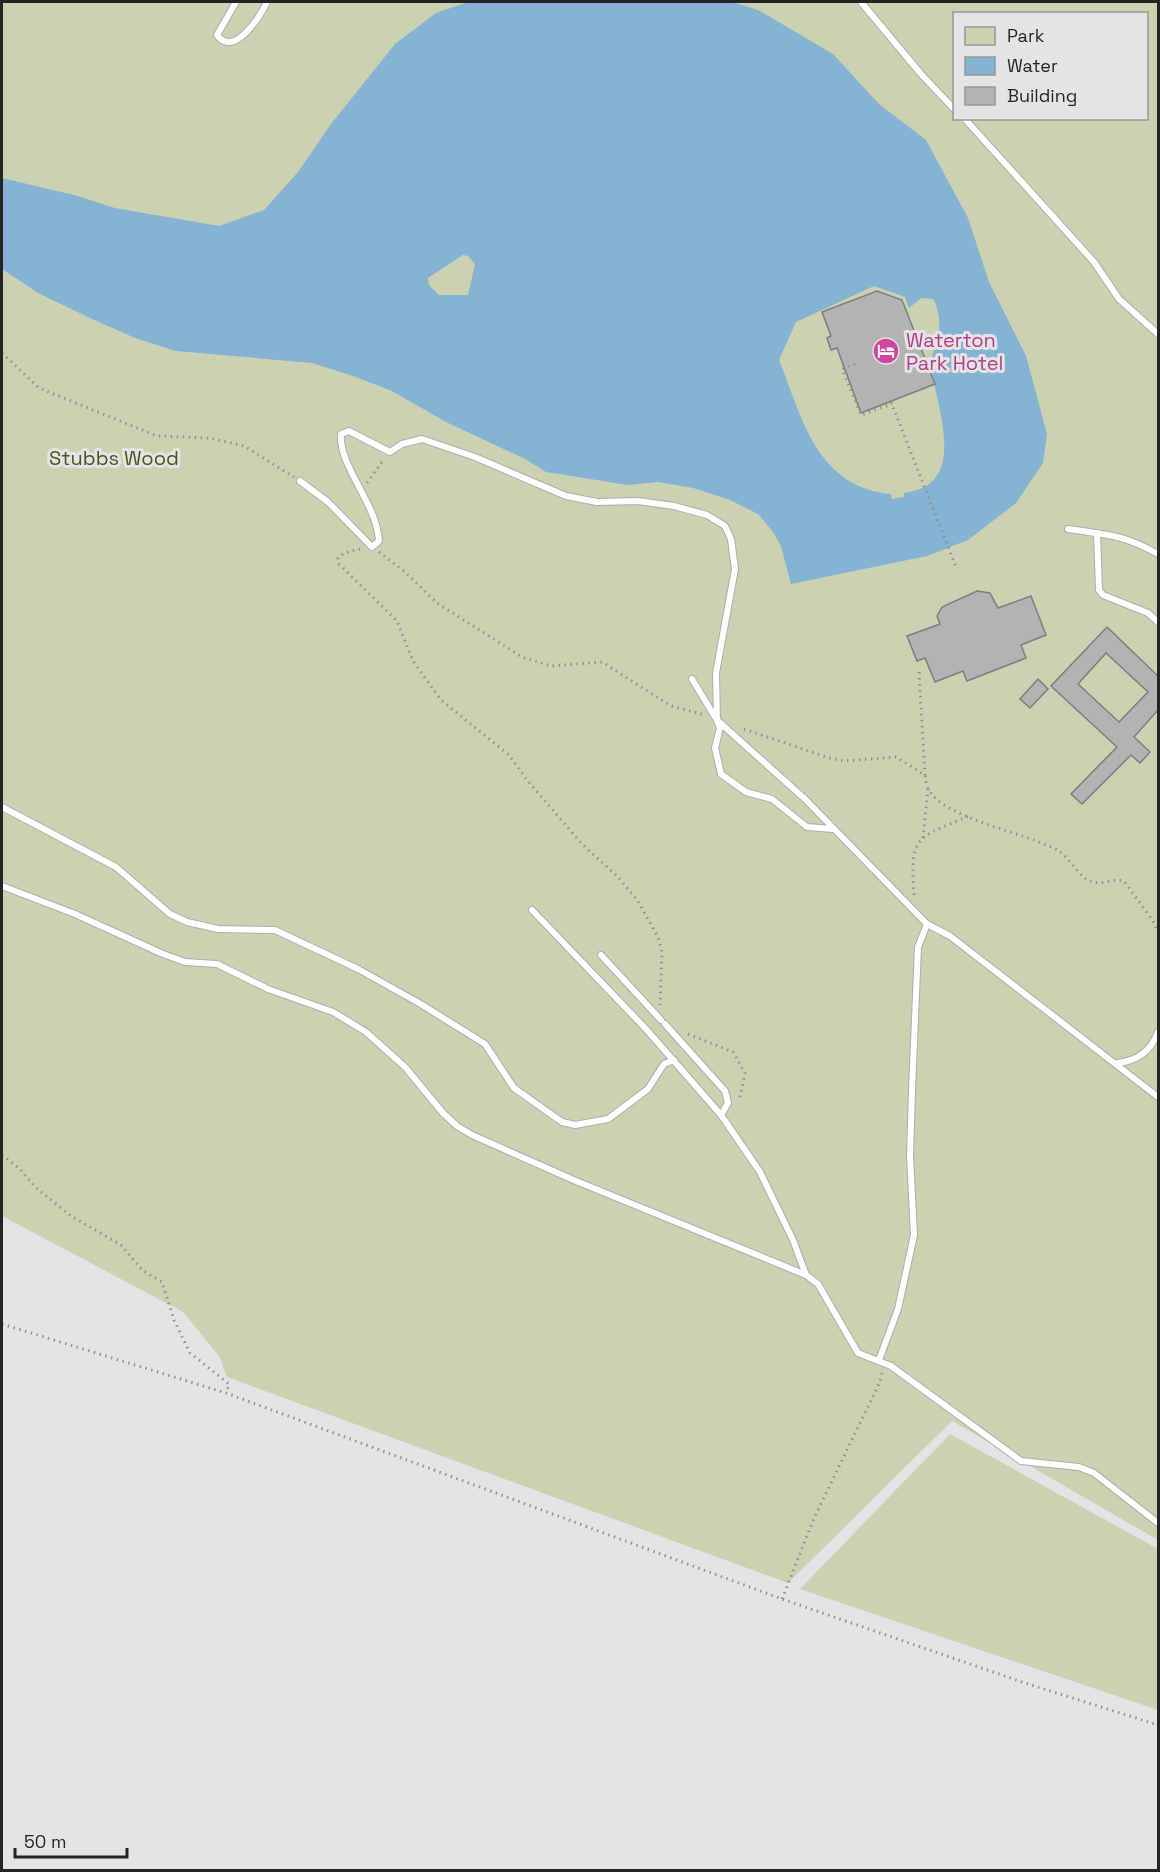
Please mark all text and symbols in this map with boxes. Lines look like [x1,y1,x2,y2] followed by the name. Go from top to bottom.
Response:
[953,12,1148,120] legend
[1007,24,1045,47] text: Park
[1007,54,1058,77] text: Water
[1007,84,1077,107] text: Building
[906,327,1003,376] place label: Waterton Park Hotel
[871,336,901,366] hotel icon: Waterton Park Hotel
[49,445,179,471] park label: Stubbs Wood
[15,1821,128,1859] scale bar
[24,1830,66,1853] text: 50 m

